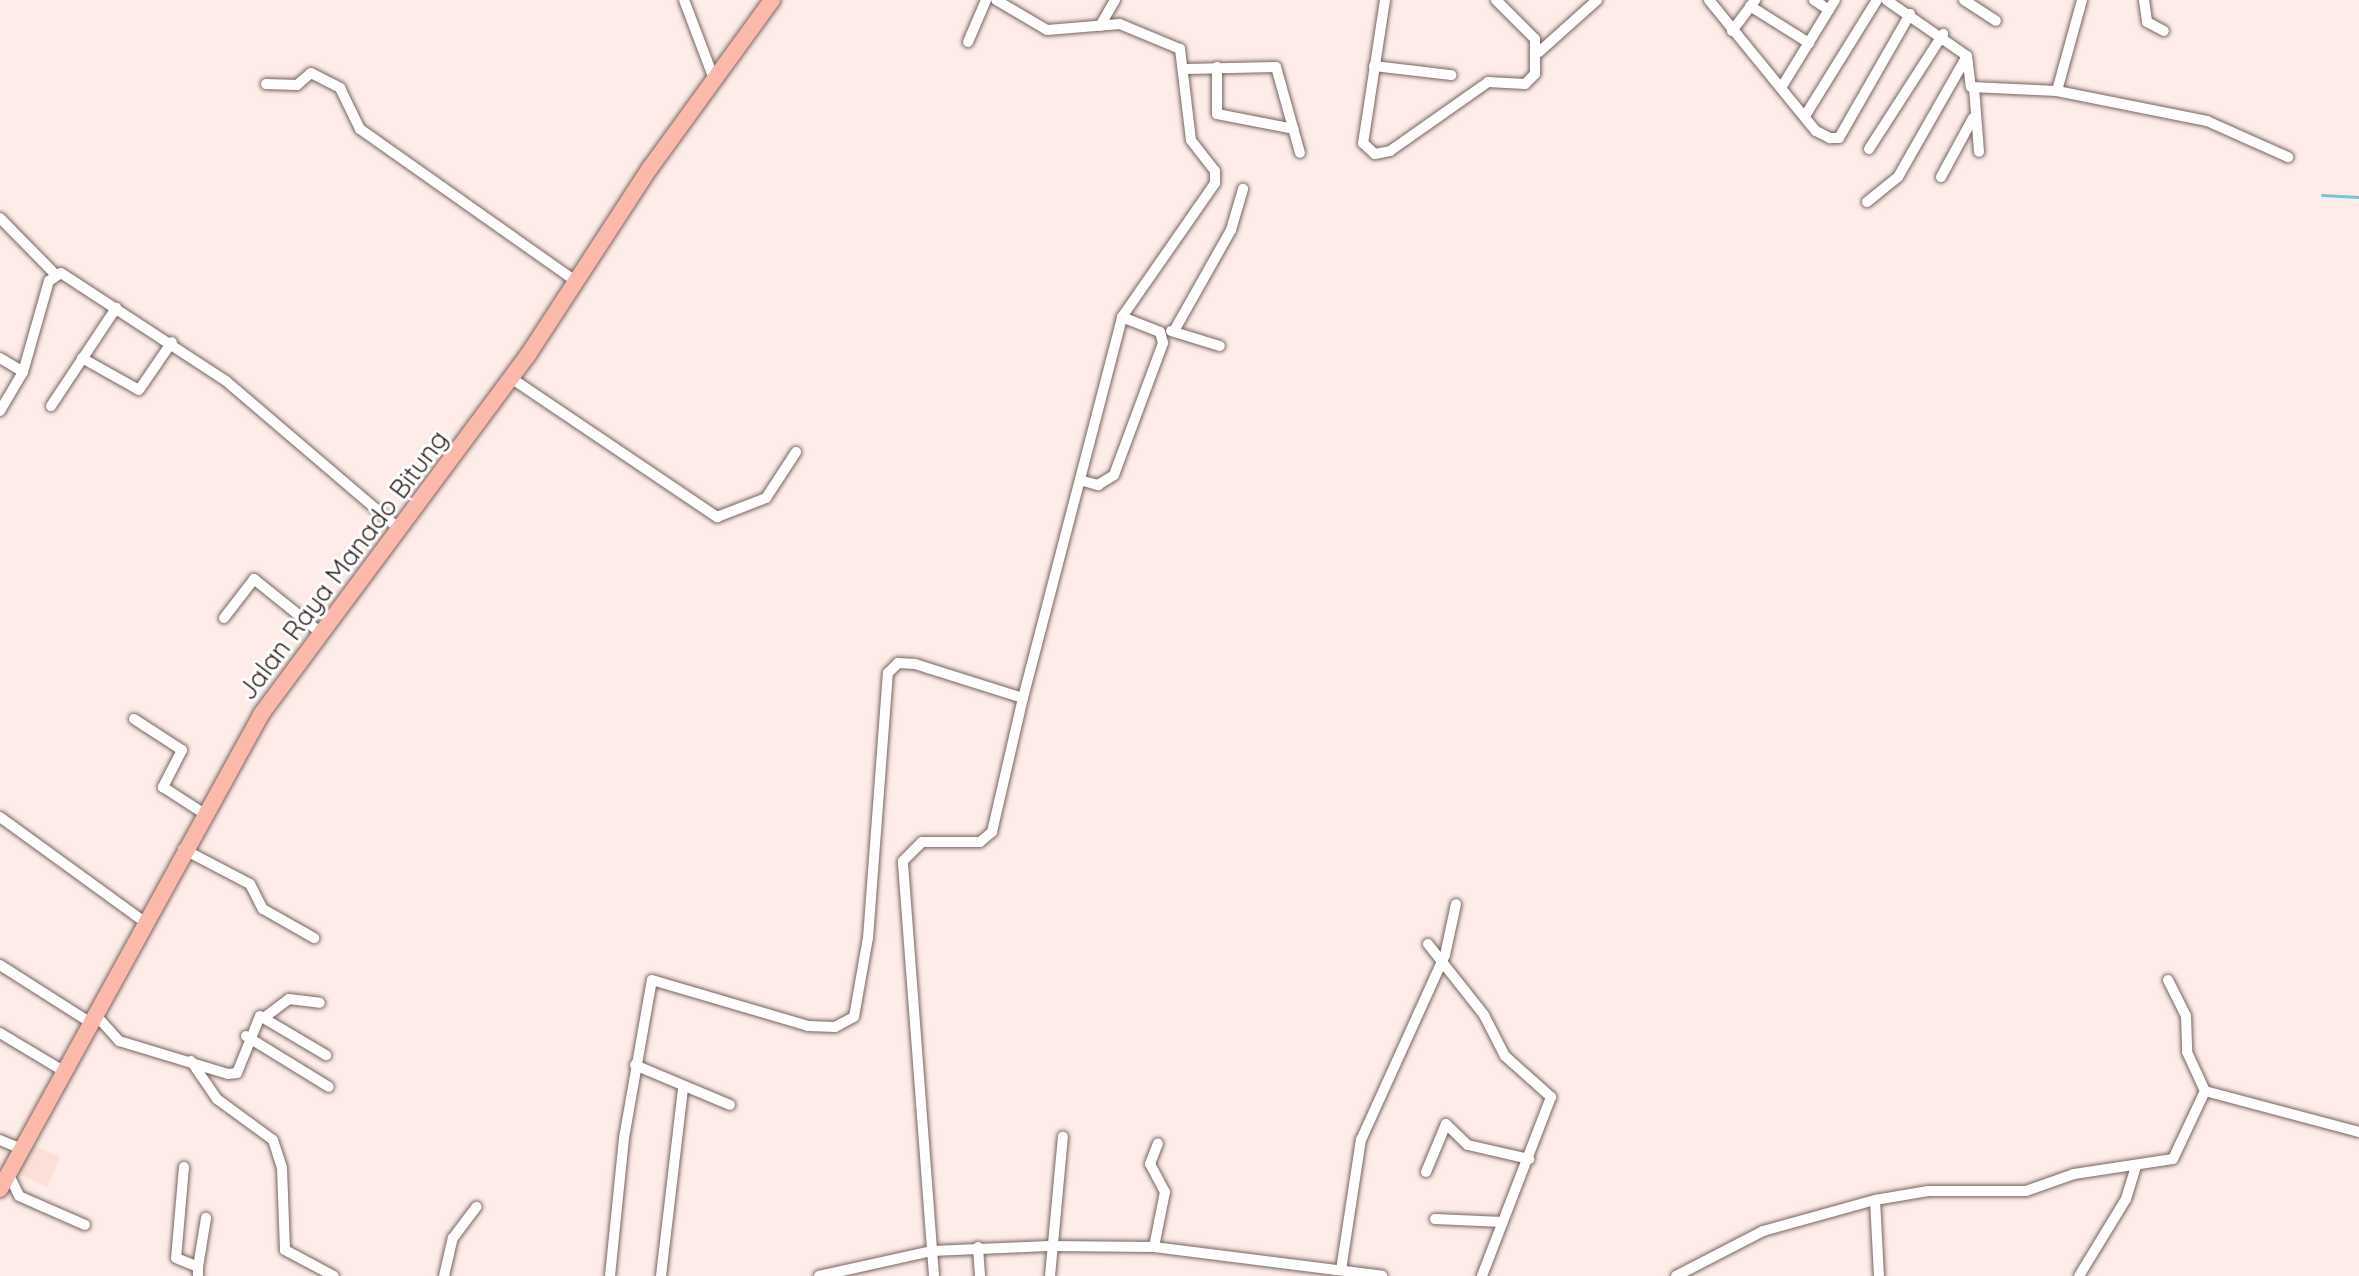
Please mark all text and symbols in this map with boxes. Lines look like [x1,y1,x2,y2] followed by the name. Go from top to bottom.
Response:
[231,424,455,706] street label: Jalan Raya Manado Bitung

